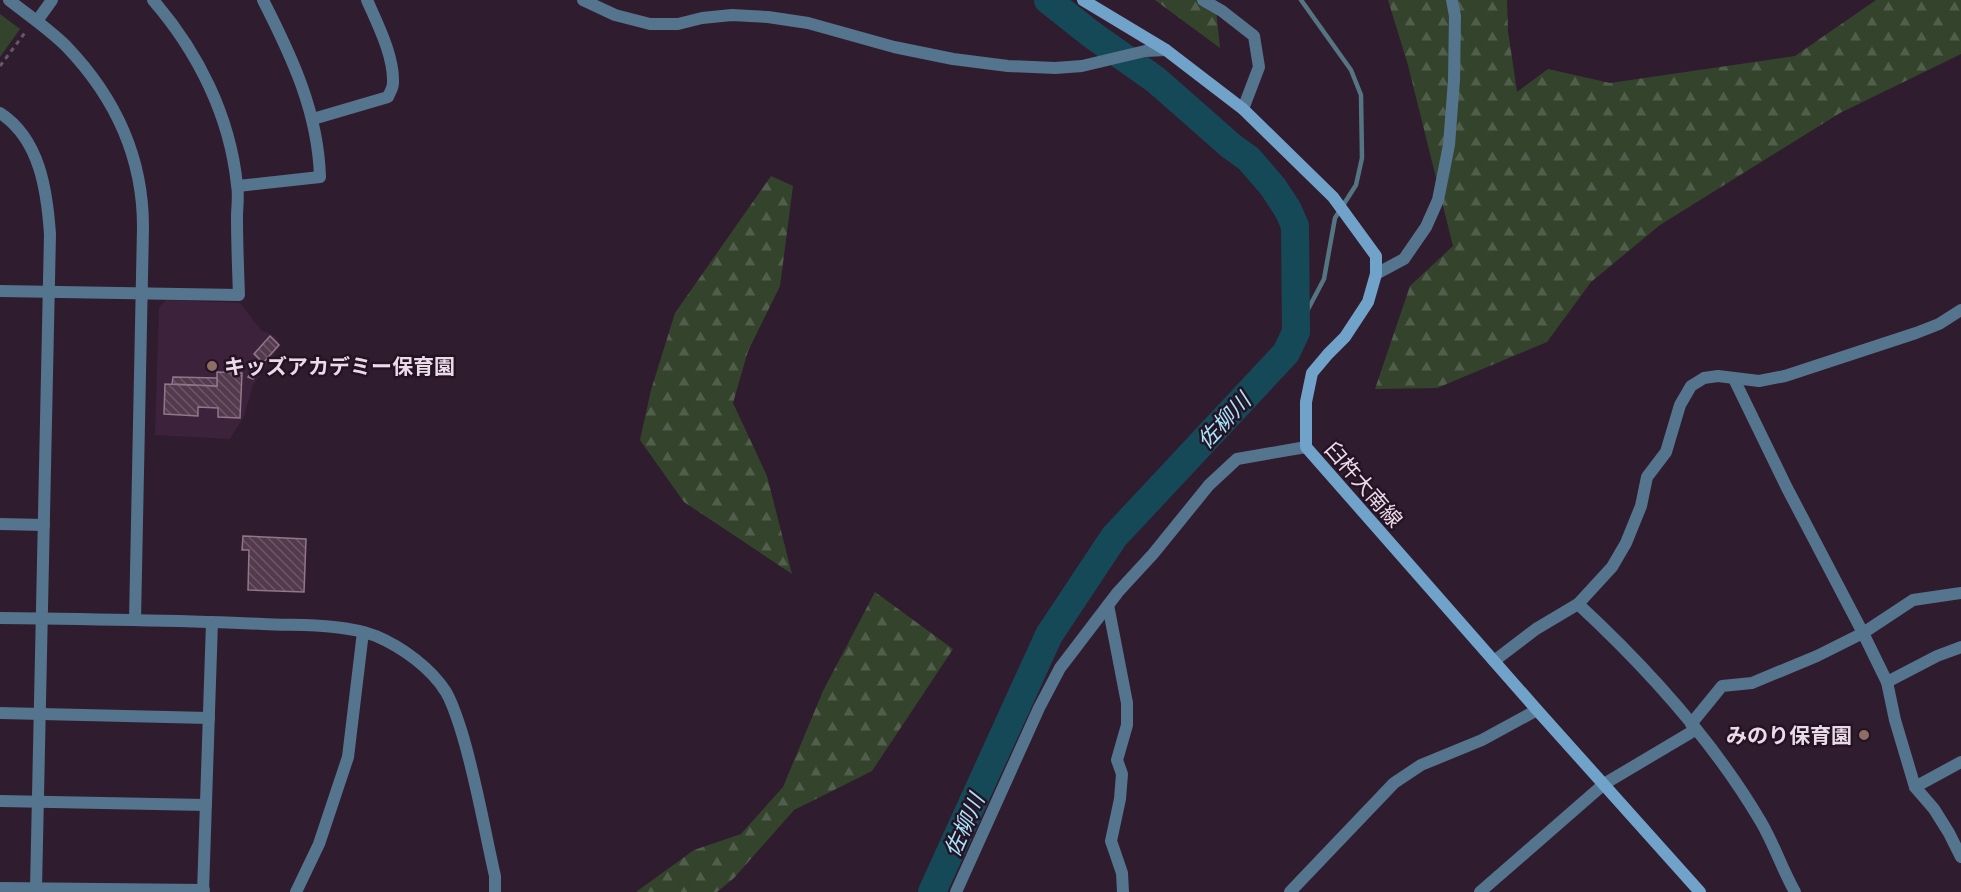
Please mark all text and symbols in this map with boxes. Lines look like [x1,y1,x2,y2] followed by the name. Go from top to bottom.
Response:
[224,352,455,380] place label: キッズアカデミー保育園
[205,359,219,373] marker: キッズアカデミー保育園
[1190,384,1258,454] water label: 佐柳川
[1319,435,1409,533] street label: 臼杵大南線
[1726,721,1852,749] place label: みのり保育園
[1857,728,1871,742] marker: みのり保育園
[936,787,991,861] water label: 佐柳川

